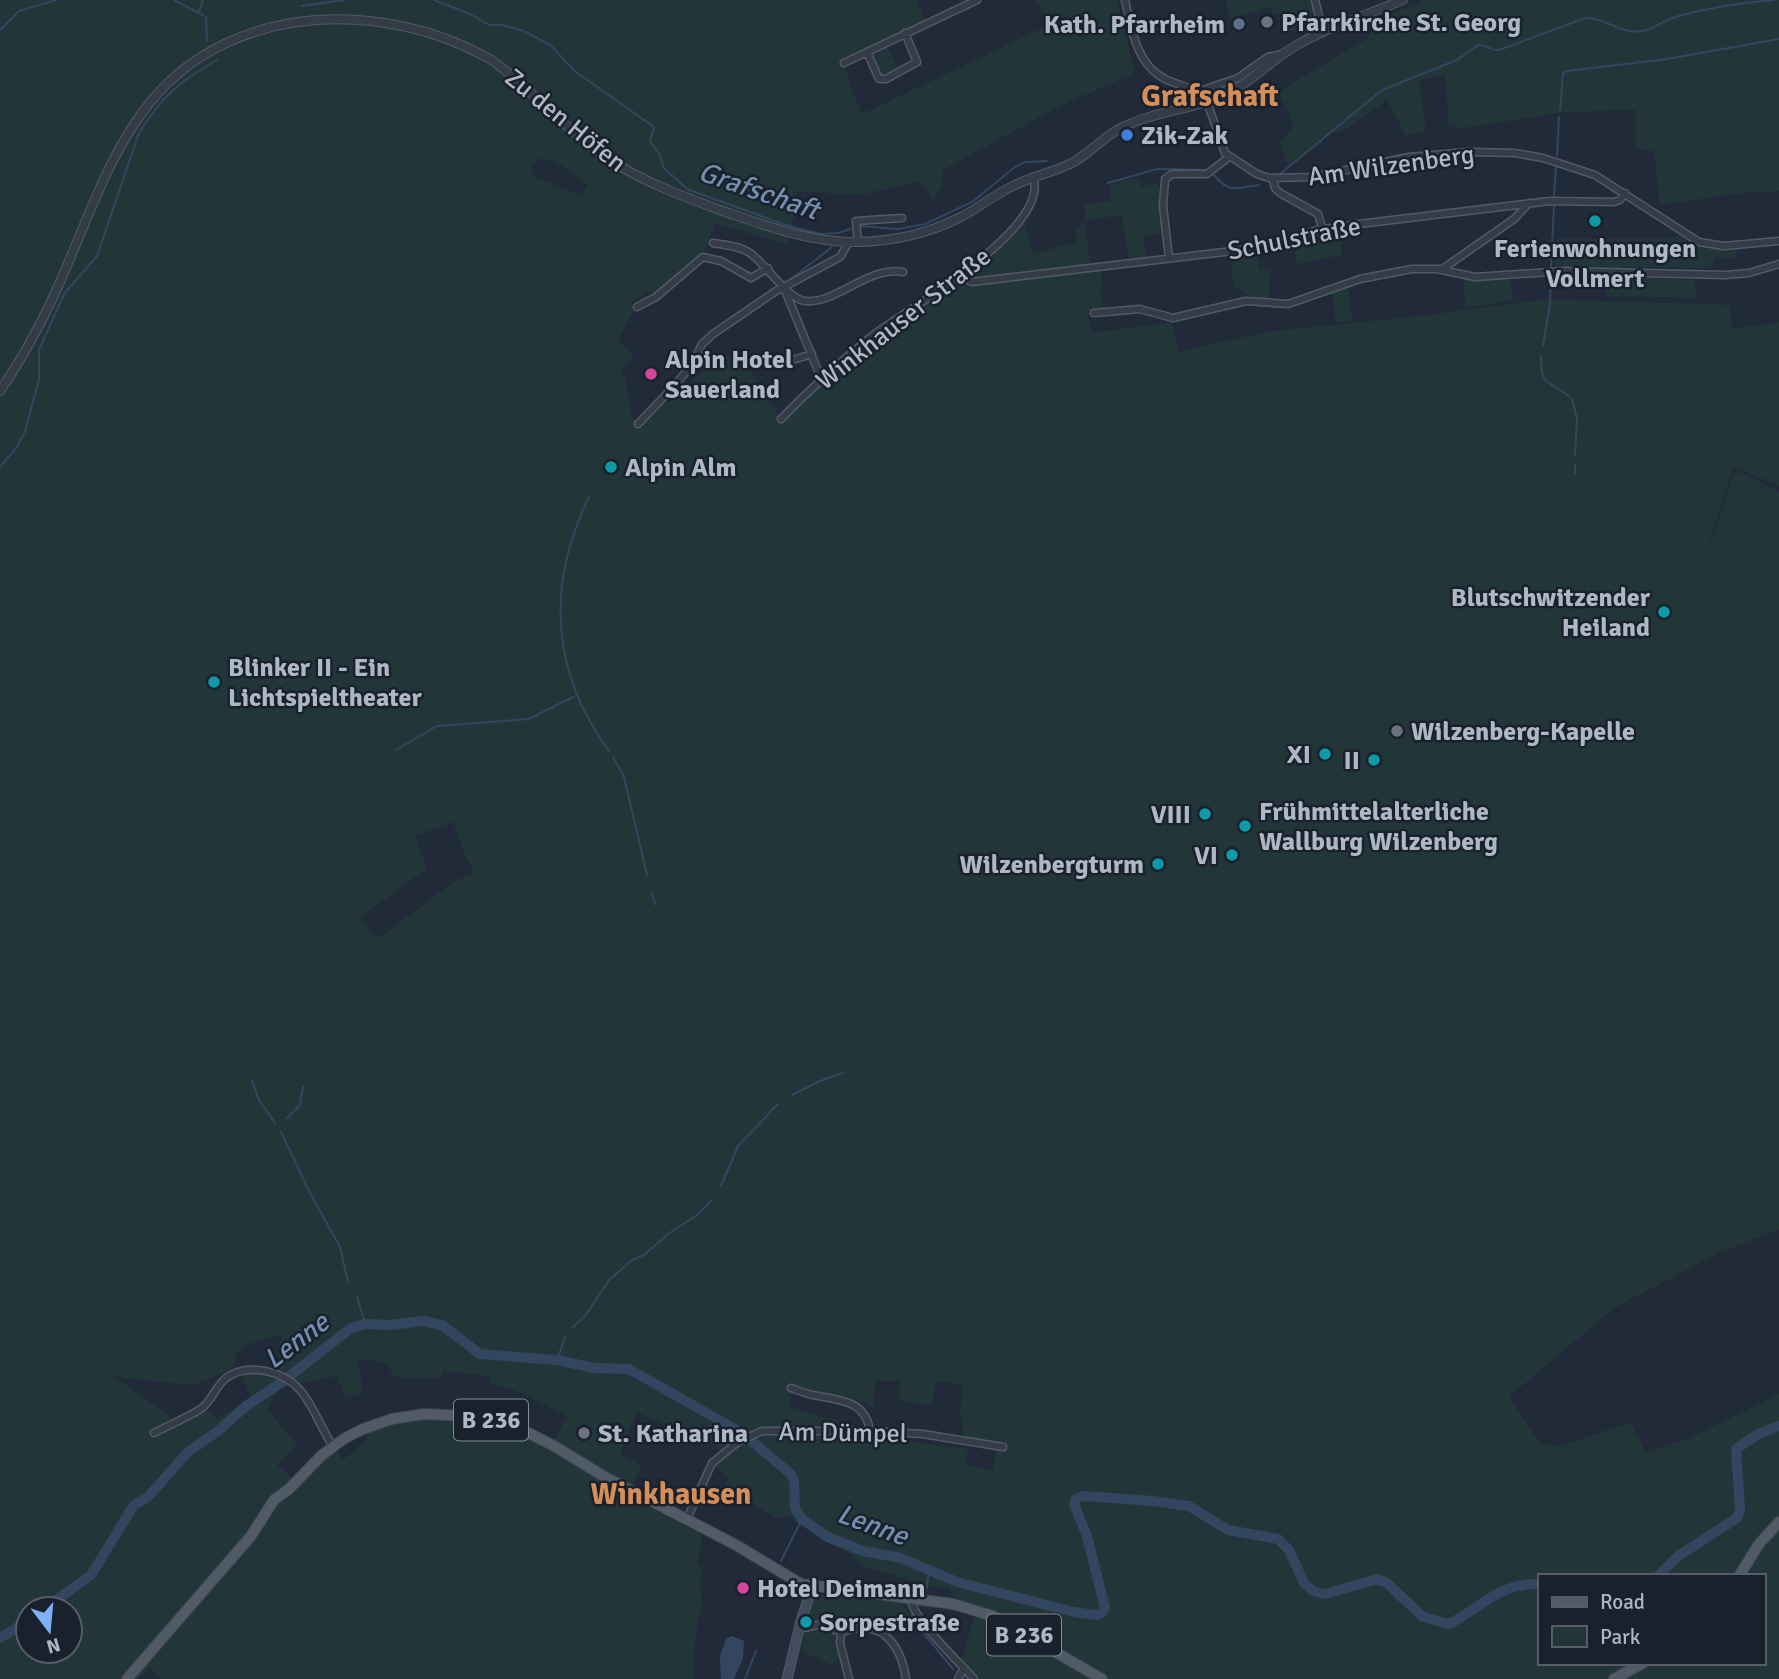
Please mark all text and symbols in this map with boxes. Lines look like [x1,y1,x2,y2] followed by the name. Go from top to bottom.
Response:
[1281,7,1521,39] place label: Pfarrkirche St. Georg
[1044,9,1225,41] place label: Kath. Pfarrheim
[1259,14,1275,30] marker: Pfarrkirche St. Georg
[1231,16,1247,32] marker: Kath. Pfarrheim
[498,62,633,180] street label: Zu den Höfen
[1141,78,1279,115] district label: Grafschaft
[1141,120,1229,152] place label: Zik-Zak
[1119,127,1135,143] marker: Zik-Zak
[1306,138,1476,194] street label: Am Wilzenberg
[694,155,826,228] water label: Grafschaft
[1225,210,1364,268] street label: Schulstraße
[1587,213,1603,229] marker: Ferienwohnungen Vollmert
[1494,233,1696,295] place label: Ferienwohnungen Vollmert
[810,241,997,397] street label: Winkhauser Straße
[665,344,793,406] place label: Alpin Hotel Sauerland
[643,366,659,382] marker: Alpin Hotel Sauerland
[625,452,737,484] place label: Alpin Alm
[603,459,619,475] marker: Alpin Alm
[1451,582,1651,644] place label: Blutschwitzender Heiland
[1656,604,1672,620] marker: Blutschwitzender Heiland
[228,652,422,714] place label: Blinker II - Ein Lichtspieltheater
[206,674,222,690] marker: Blinker II - Ein Lichtspieltheater
[1411,716,1635,748] place label: Wilzenberg-Kapelle
[1389,723,1405,739] marker: Wilzenberg-Kapelle
[1287,739,1311,771] place label: XI
[1344,745,1360,777] place label: II
[1317,746,1333,762] marker: XI
[1366,752,1382,768] marker: II
[1259,796,1498,858] place label: Frühmittelalterliche Wallburg Wilzenberg
[1151,799,1191,831] place label: VIII
[1197,806,1213,822] marker: VIII
[1237,818,1253,834] marker: Frühmittelalterliche Wallburg Wilzenberg
[1194,840,1218,872] place label: VI
[1224,847,1240,863] marker: VI
[960,849,1144,881] place label: Wilzenbergturm
[1150,856,1166,872] marker: Wilzenbergturm
[257,1304,337,1376] water label: Lenne
[454,1400,528,1440] road number: B 236
[778,1416,908,1450] street label: Am Dümpel
[598,1418,748,1450] place label: St. Katharina
[576,1425,592,1441] marker: St. Katharina
[591,1476,751,1513] district label: Winkhausen
[833,1497,914,1554] water label: Lenne
[757,1573,926,1605] place label: Hotel Deimann
[1538,1574,1765,1665] legend
[735,1580,751,1596] marker: Hotel Deimann
[1600,1589,1645,1615] text: Road
[14,1595,84,1665] north arrow
[820,1607,960,1639] place label: Sorpestraße
[798,1614,814,1630] marker: Sorpestraße
[987,1615,1061,1656] road number: B 236
[1600,1624,1641,1650] text: Park
[44,1632,63,1659] text: N

